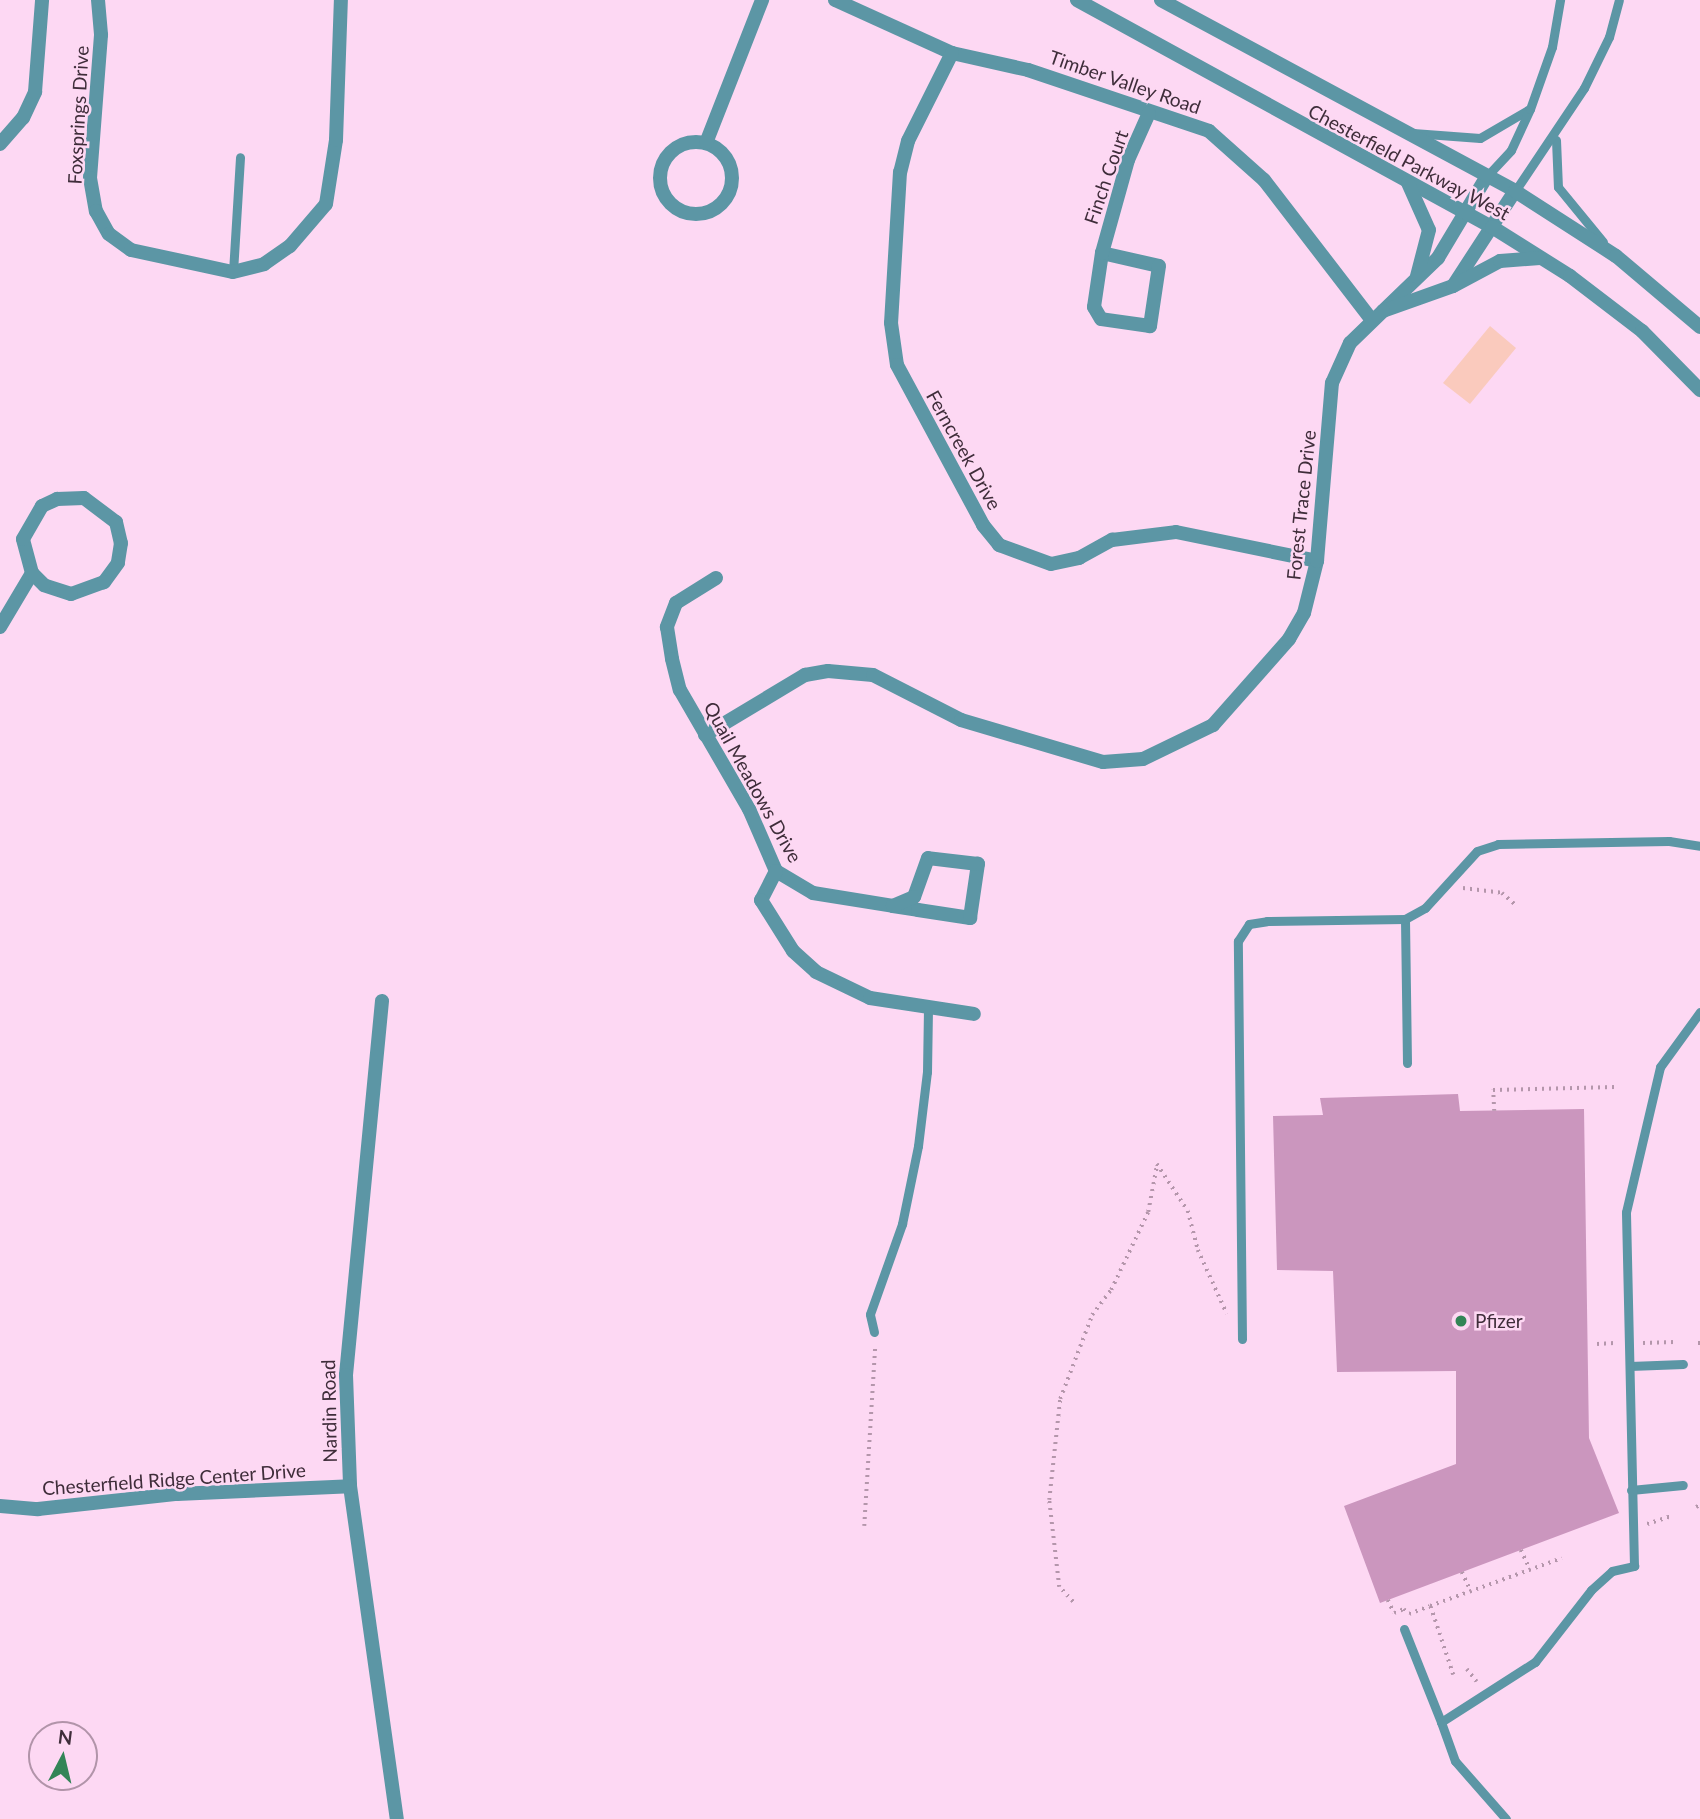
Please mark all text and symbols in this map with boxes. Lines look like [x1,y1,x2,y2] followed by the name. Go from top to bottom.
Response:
[63,45,93,185] street label: Foxsprings Drive
[1046,45,1204,119] street label: Timber Valley Road
[1304,99,1514,225] street label: Chesterfield Parkway West
[1079,127,1133,227] street label: Finch Court
[922,386,1006,514] street label: Ferncreek Drive
[1282,428,1320,582] street label: Forest Trace Drive
[699,698,807,866] street label: Quail Meadows Drive
[1475,1310,1523,1332] place label: Pfizer
[1453,1313,1469,1329] marker: Pfizer
[317,1359,341,1463] street label: Nardin Road
[41,1458,307,1500] street label: Chesterfield Ridge Center Drive
[28,1721,98,1791] north arrow
[57,1724,74,1749] text: N

